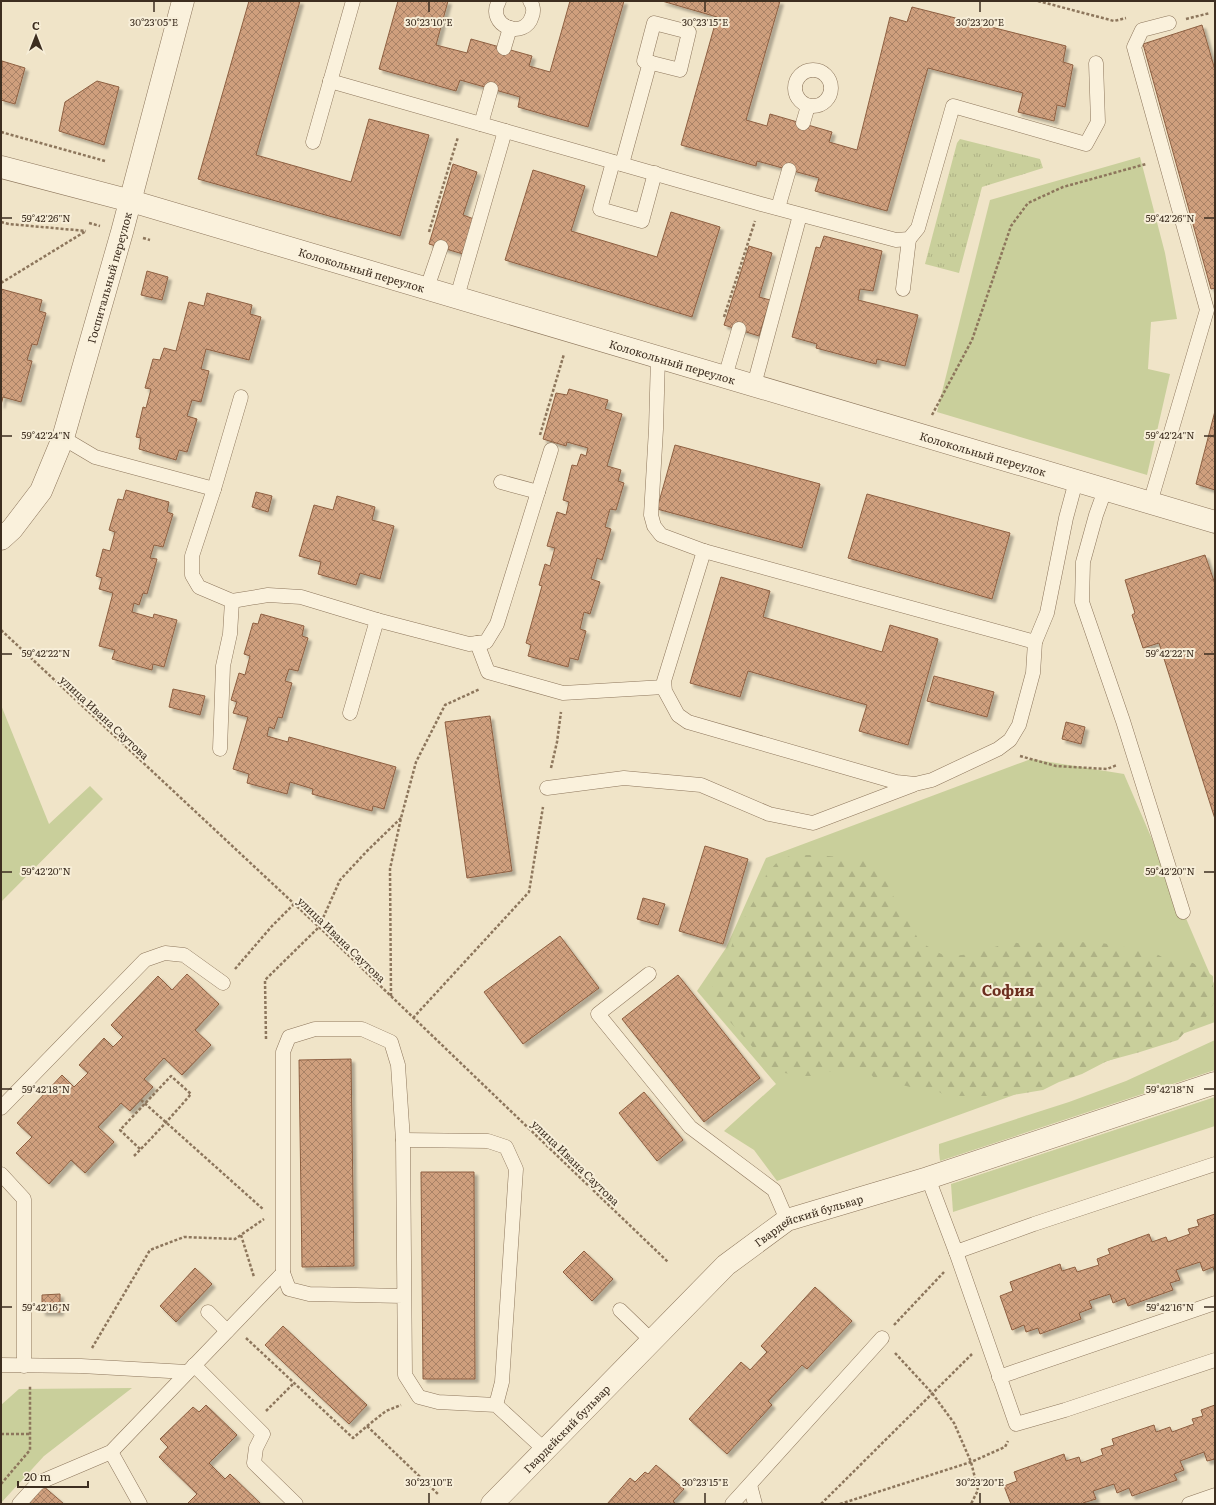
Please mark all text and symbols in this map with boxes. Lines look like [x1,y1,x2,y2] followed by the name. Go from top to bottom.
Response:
[130,14,178,29] text: 30°23'05"E
[405,14,453,29] text: 30°23'10"E
[682,14,728,29] text: 30°23'15"E
[956,14,1004,29] text: 30°23'20"E
[16,16,56,56] north arrow
[32,17,40,33] text: С
[21,210,71,225] text: 59°42'26"N
[83,210,135,345] street label: Госпитальный переулок
[1145,210,1195,225] text: 59°42'26"N
[297,243,427,296] street label: Колокольный переулок
[607,335,738,388] street label: Колокольный переулок
[21,427,71,442] text: 59°42'24"N
[918,427,1049,480] street label: Колокольный переулок
[1145,427,1195,442] text: 59°42'24"N
[22,645,70,660] text: 59°42'22"N
[1146,645,1194,660] text: 59°42'22"N
[57,671,153,763] street label: улица Ивана Саутова
[21,863,71,878] text: 59°42'20"N
[1145,863,1195,878] text: 59°42'20"N
[294,893,390,986] street label: улица Ивана Саутова
[982,978,1035,1001] district label: София
[22,1081,70,1096] text: 59°42'18"N
[1146,1081,1194,1096] text: 59°42'18"N
[528,1116,624,1209] street label: улица Ивана Саутова
[751,1190,865,1250] street label: Гвардейский бульвар
[22,1299,70,1314] text: 59°42'16"N
[1146,1299,1194,1314] text: 59°42'16"N
[519,1380,613,1476] street label: Гвардейский бульвар
[18,1463,88,1489] scale bar
[24,1467,51,1485] text: 20 m
[405,1474,453,1489] text: 30°23'10"E
[682,1474,728,1489] text: 30°23'15"E
[956,1474,1004,1489] text: 30°23'20"E

